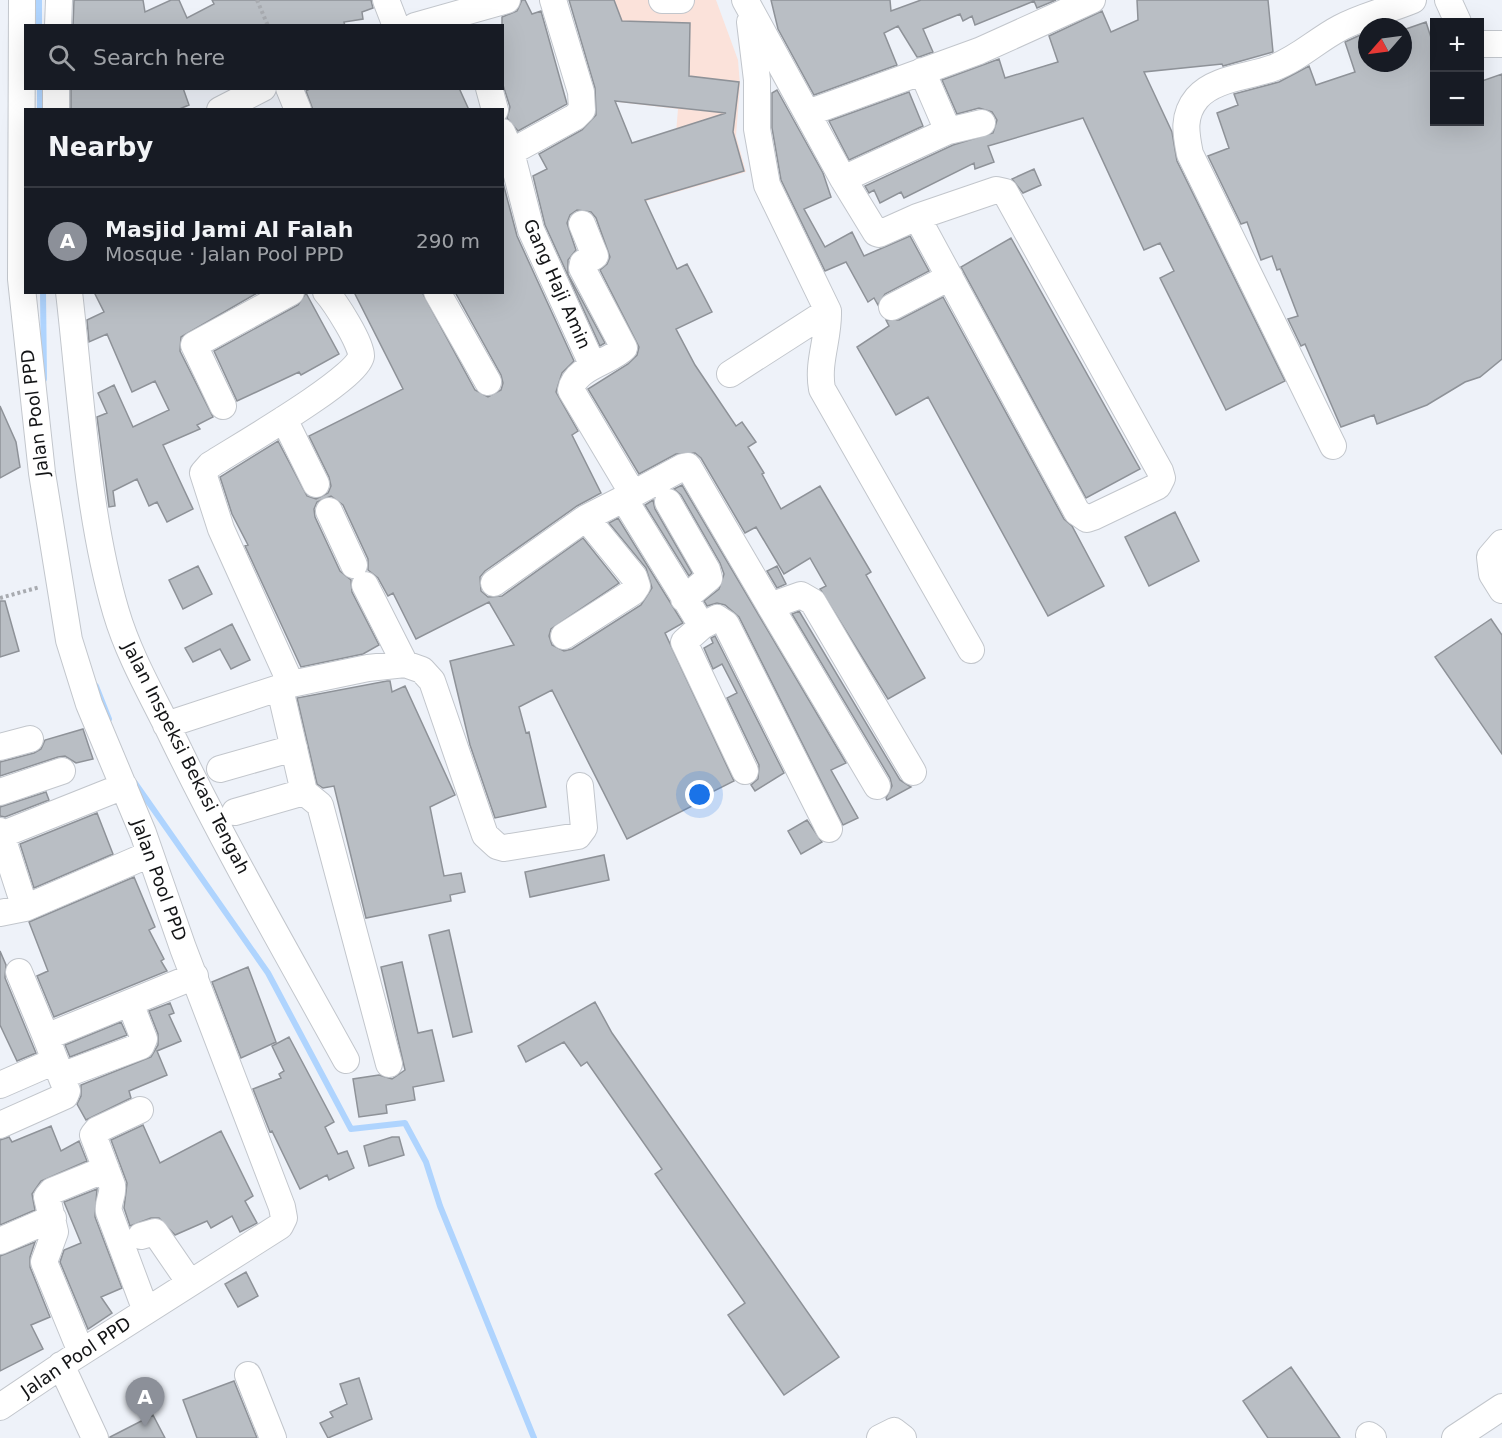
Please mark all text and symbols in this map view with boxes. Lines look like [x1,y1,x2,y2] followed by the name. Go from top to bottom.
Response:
[1358,18,1412,72] north arrow
[1430,18,1484,126] map controls
[1430,18,1484,72] button: +
[24,24,504,90] search box
[45,41,78,74] icon: search
[93,45,225,70] text: Search here
[1430,72,1484,126] button: −
[48,132,153,162] text: Nearby
[519,216,596,352] street label: Gang Haji Amin
[105,217,353,242] text: Masjid Jami Al Falah
[60,229,75,253] text: A
[416,229,480,253] text: 290 m
[105,242,344,266] text: Mosque · Jalan Pool PPD
[16,348,53,479] street label: Jalan Pool PPD
[118,637,254,877] street label: Jalan Inspeksi Bekasi Tengah
[685,780,714,809] your location
[127,815,191,944] street label: Jalan Pool PPD
[16,1312,135,1402] street label: Jalan Pool PPD
[126,1378,164,1427] pin: A

